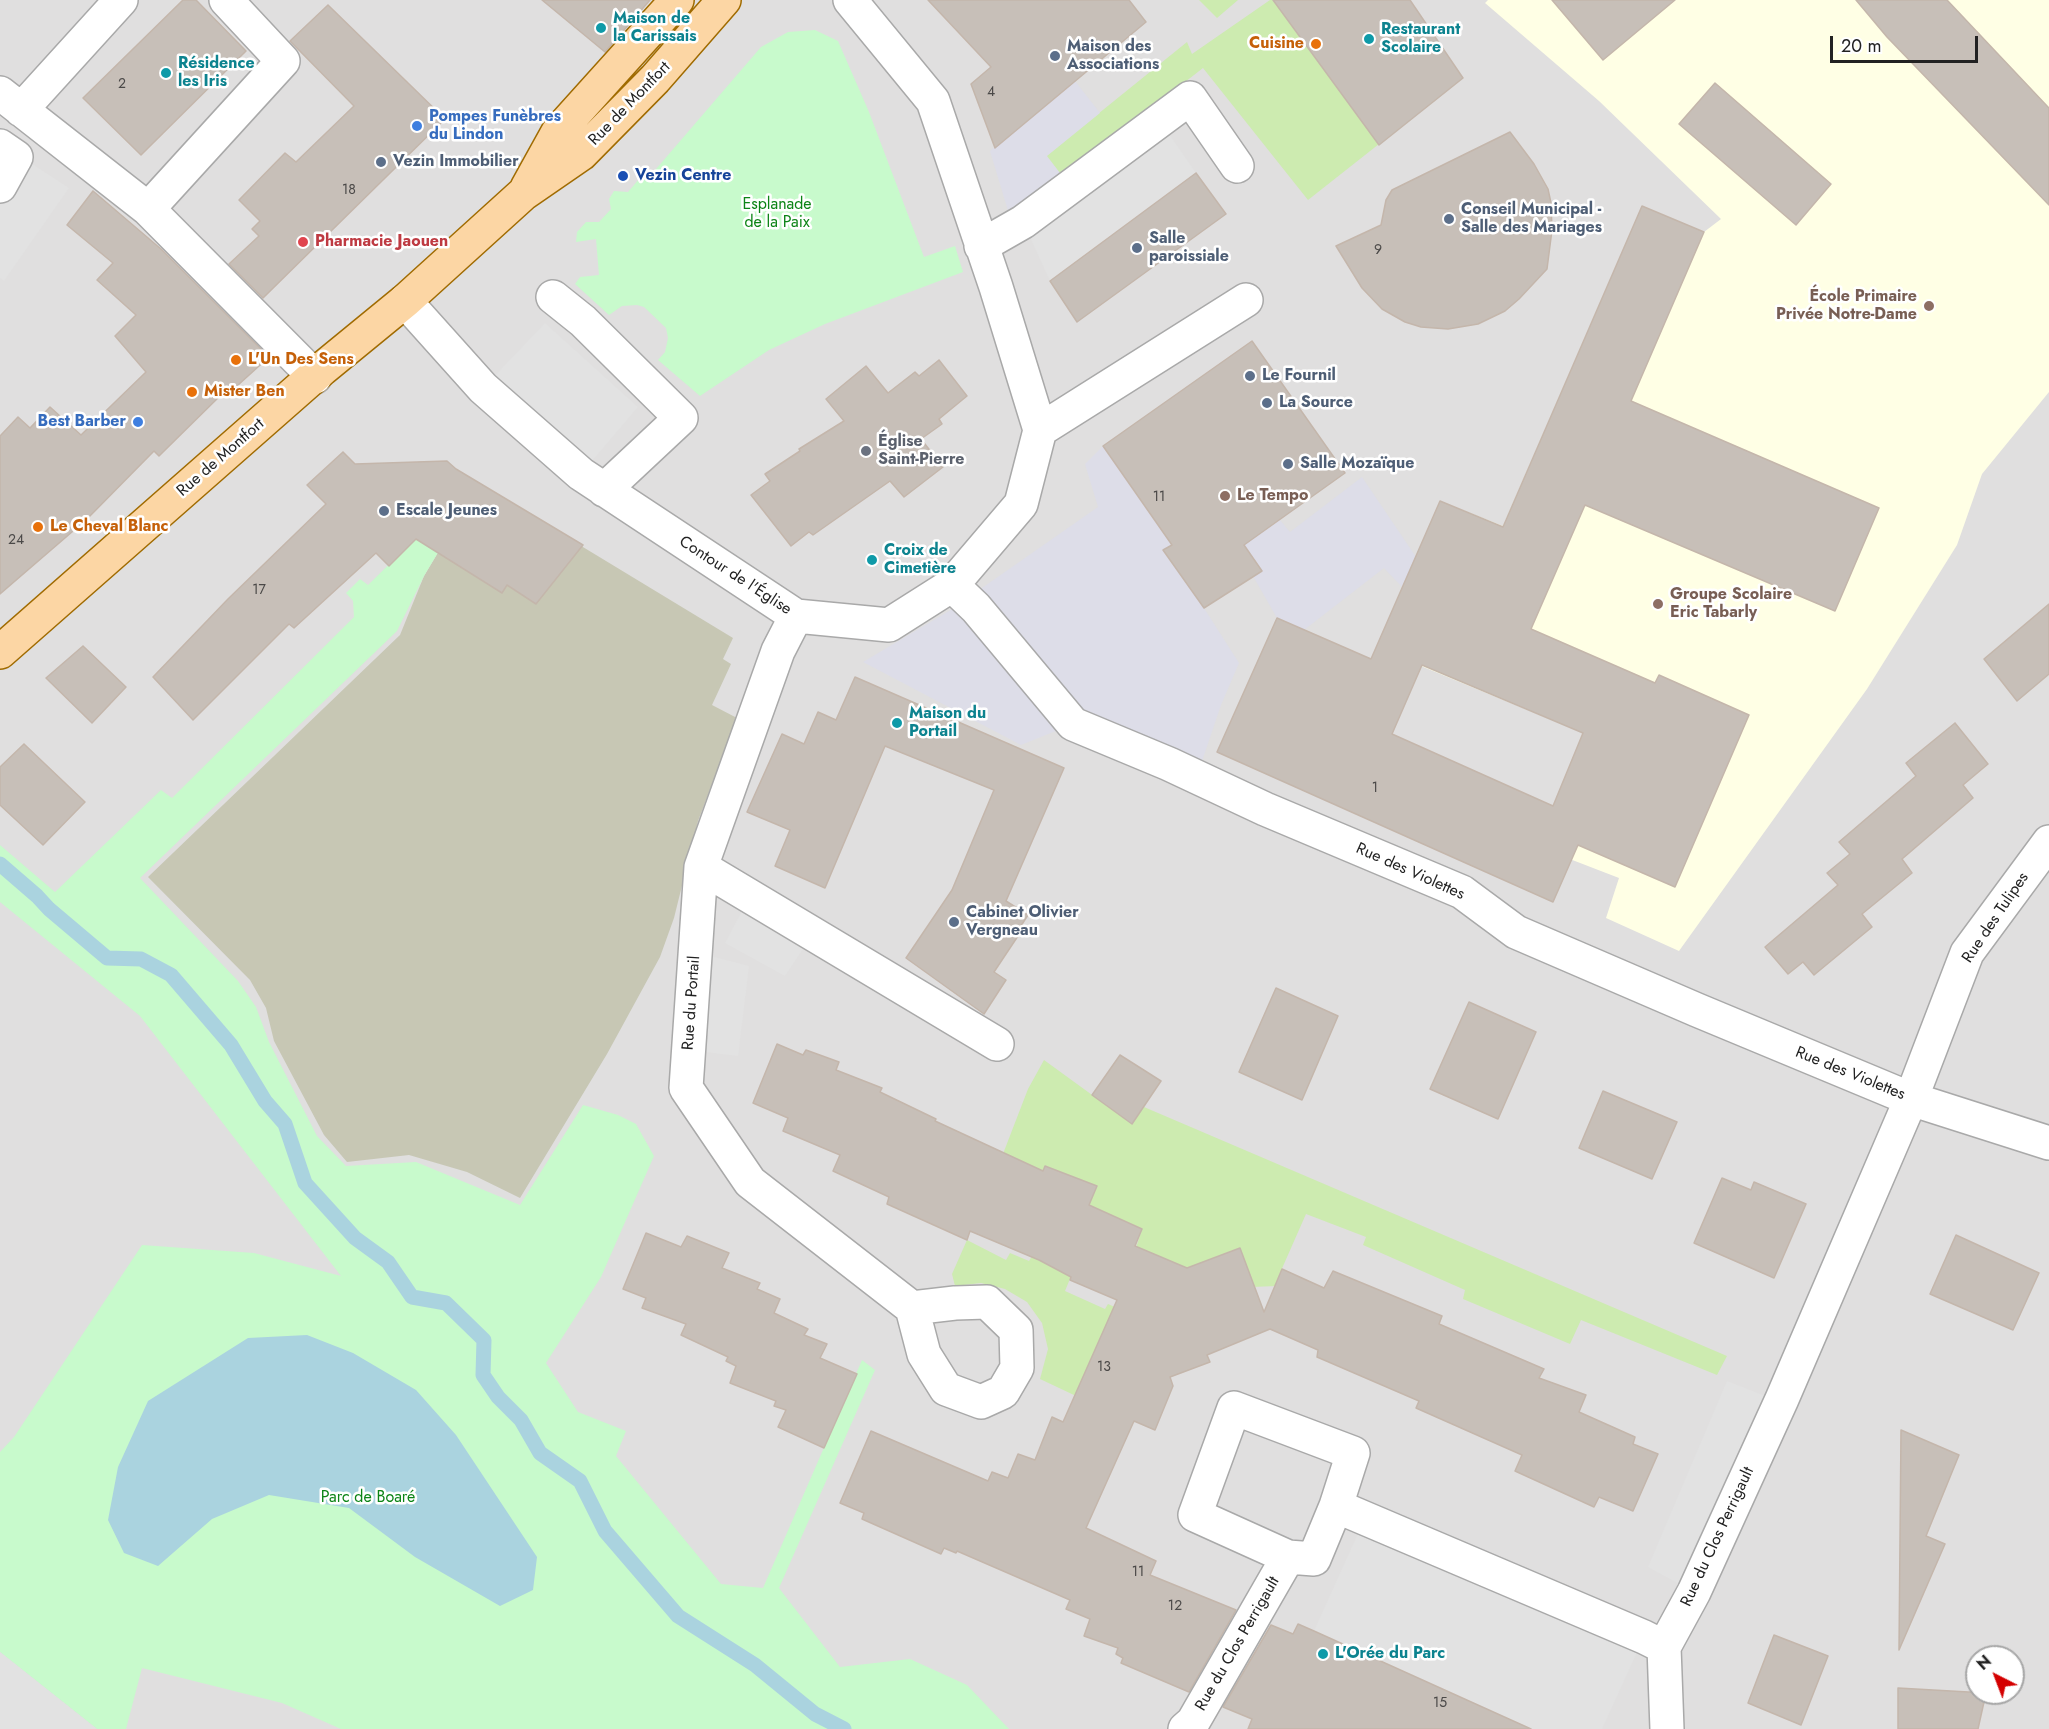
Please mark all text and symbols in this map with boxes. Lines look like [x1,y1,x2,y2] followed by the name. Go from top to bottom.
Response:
[613,9,697,47] place label: Maison de la Carissais
[1381,20,1460,58] place label: Restaurant Scolaire
[594,21,608,35] marker: Maison de la Carissais
[1833,24,1982,62] scale bar
[1362,32,1376,46] marker: Restaurant Scolaire
[1841,33,1881,59] text: 20 m
[1249,34,1304,54] place label: Cuisine
[1067,37,1159,75] place label: Maison des Associations
[1309,37,1323,51] marker: Cuisine
[1048,49,1062,63] marker: Maison des Associations
[178,54,255,92] place label: Résidence les Iris
[585,58,675,150] street label: Rue de Montfort
[159,66,173,80] marker: Résidence les Iris
[118,77,126,93] house number: 2
[987,85,995,101] house number: 4
[429,107,561,145] place label: Pompes Funèbres du Lindon
[410,119,424,133] marker: Pompes Funèbres du Lindon
[393,152,519,172] place label: Vezin Immobilier
[374,155,388,169] marker: Vezin Immobilier
[635,166,731,186] place label: Vezin Centre
[616,169,630,183] marker: Vezin Centre
[342,183,356,199] house number: 18
[742,195,812,233] park label: Esplanade de la Paix
[1461,200,1602,238] place label: Conseil Municipal - Salle des Mariages
[1442,212,1456,226] marker: Conseil Municipal - Salle des Mariages
[1149,229,1229,267] place label: Salle paroissiale
[315,232,448,252] place label: Pharmacie Jaouen
[296,235,310,249] marker: Pharmacie Jaouen
[1130,241,1144,255] marker: Salle paroissiale
[1374,243,1382,259] house number: 9
[1776,287,1917,325] place label: École Primaire Privée Notre-Dame
[1922,299,1936,313] marker: École Primaire Privée Notre-Dame
[248,350,354,370] place label: L'Un Des Sens
[229,353,243,367] marker: L'Un Des Sens
[1262,366,1336,386] place label: Le Fournil
[1243,369,1257,383] marker: Le Fournil
[204,382,285,402] place label: Mister Ben
[185,385,199,399] marker: Mister Ben
[1279,393,1353,413] place label: La Source
[1260,396,1274,410] marker: La Source
[38,412,126,432] place label: Best Barber
[131,415,145,429] marker: Best Barber
[174,415,268,501] street label: Rue de Montfort
[878,432,965,470] place label: Église Saint-Pierre
[859,444,873,458] marker: Église Saint-Pierre
[1300,454,1414,474] place label: Salle Mozaïque
[1281,457,1295,471] marker: Salle Mozaïque
[1237,486,1308,506] place label: Le Tempo
[1218,489,1232,503] marker: Le Tempo
[1153,490,1165,506] house number: 11
[396,501,497,521] place label: Escale Jeunes
[377,504,391,518] marker: Escale Jeunes
[50,517,169,537] place label: Le Cheval Blanc
[31,520,45,534] marker: Le Cheval Blanc
[675,532,795,620] street label: Contour de l'Église
[8,533,24,549] house number: 24
[884,541,956,579] place label: Croix de Cimetière
[865,553,879,567] marker: Croix de Cimetière
[252,583,266,599] house number: 17
[1670,585,1792,623] place label: Groupe Scolaire Eric Tabarly
[1651,597,1665,611] marker: Groupe Scolaire Eric Tabarly
[909,704,986,742] place label: Maison du Portail
[890,716,904,730] marker: Maison du Portail
[1372,781,1378,797] house number: 1
[1353,839,1467,905] street label: Rue des Violettes
[1959,869,2033,967] street label: Rue des Tulipes
[966,903,1079,941] place label: Cabinet Olivier Vergneau
[947,915,961,929] marker: Cabinet Olivier Vergneau
[679,955,705,1051] street label: Rue du Portail
[1792,1043,1908,1105] street label: Rue des Violettes
[1097,1360,1111,1376] house number: 13
[1677,1464,1759,1610] street label: Rue du Clos Perrigault
[321,1488,415,1508] park label: Parc de Boaré
[1132,1565,1144,1581] house number: 11
[1192,1573,1284,1715] street label: Rue du Clos Perrigault
[1168,1599,1182,1615] house number: 12
[1335,1644,1445,1664] place label: L'Orée du Parc
[1965,1645,2025,1705] north arrow
[1316,1647,1330,1661] marker: L'Orée du Parc
[1972,1650,1996,1676] text: N
[1433,1696,1447,1712] house number: 15

